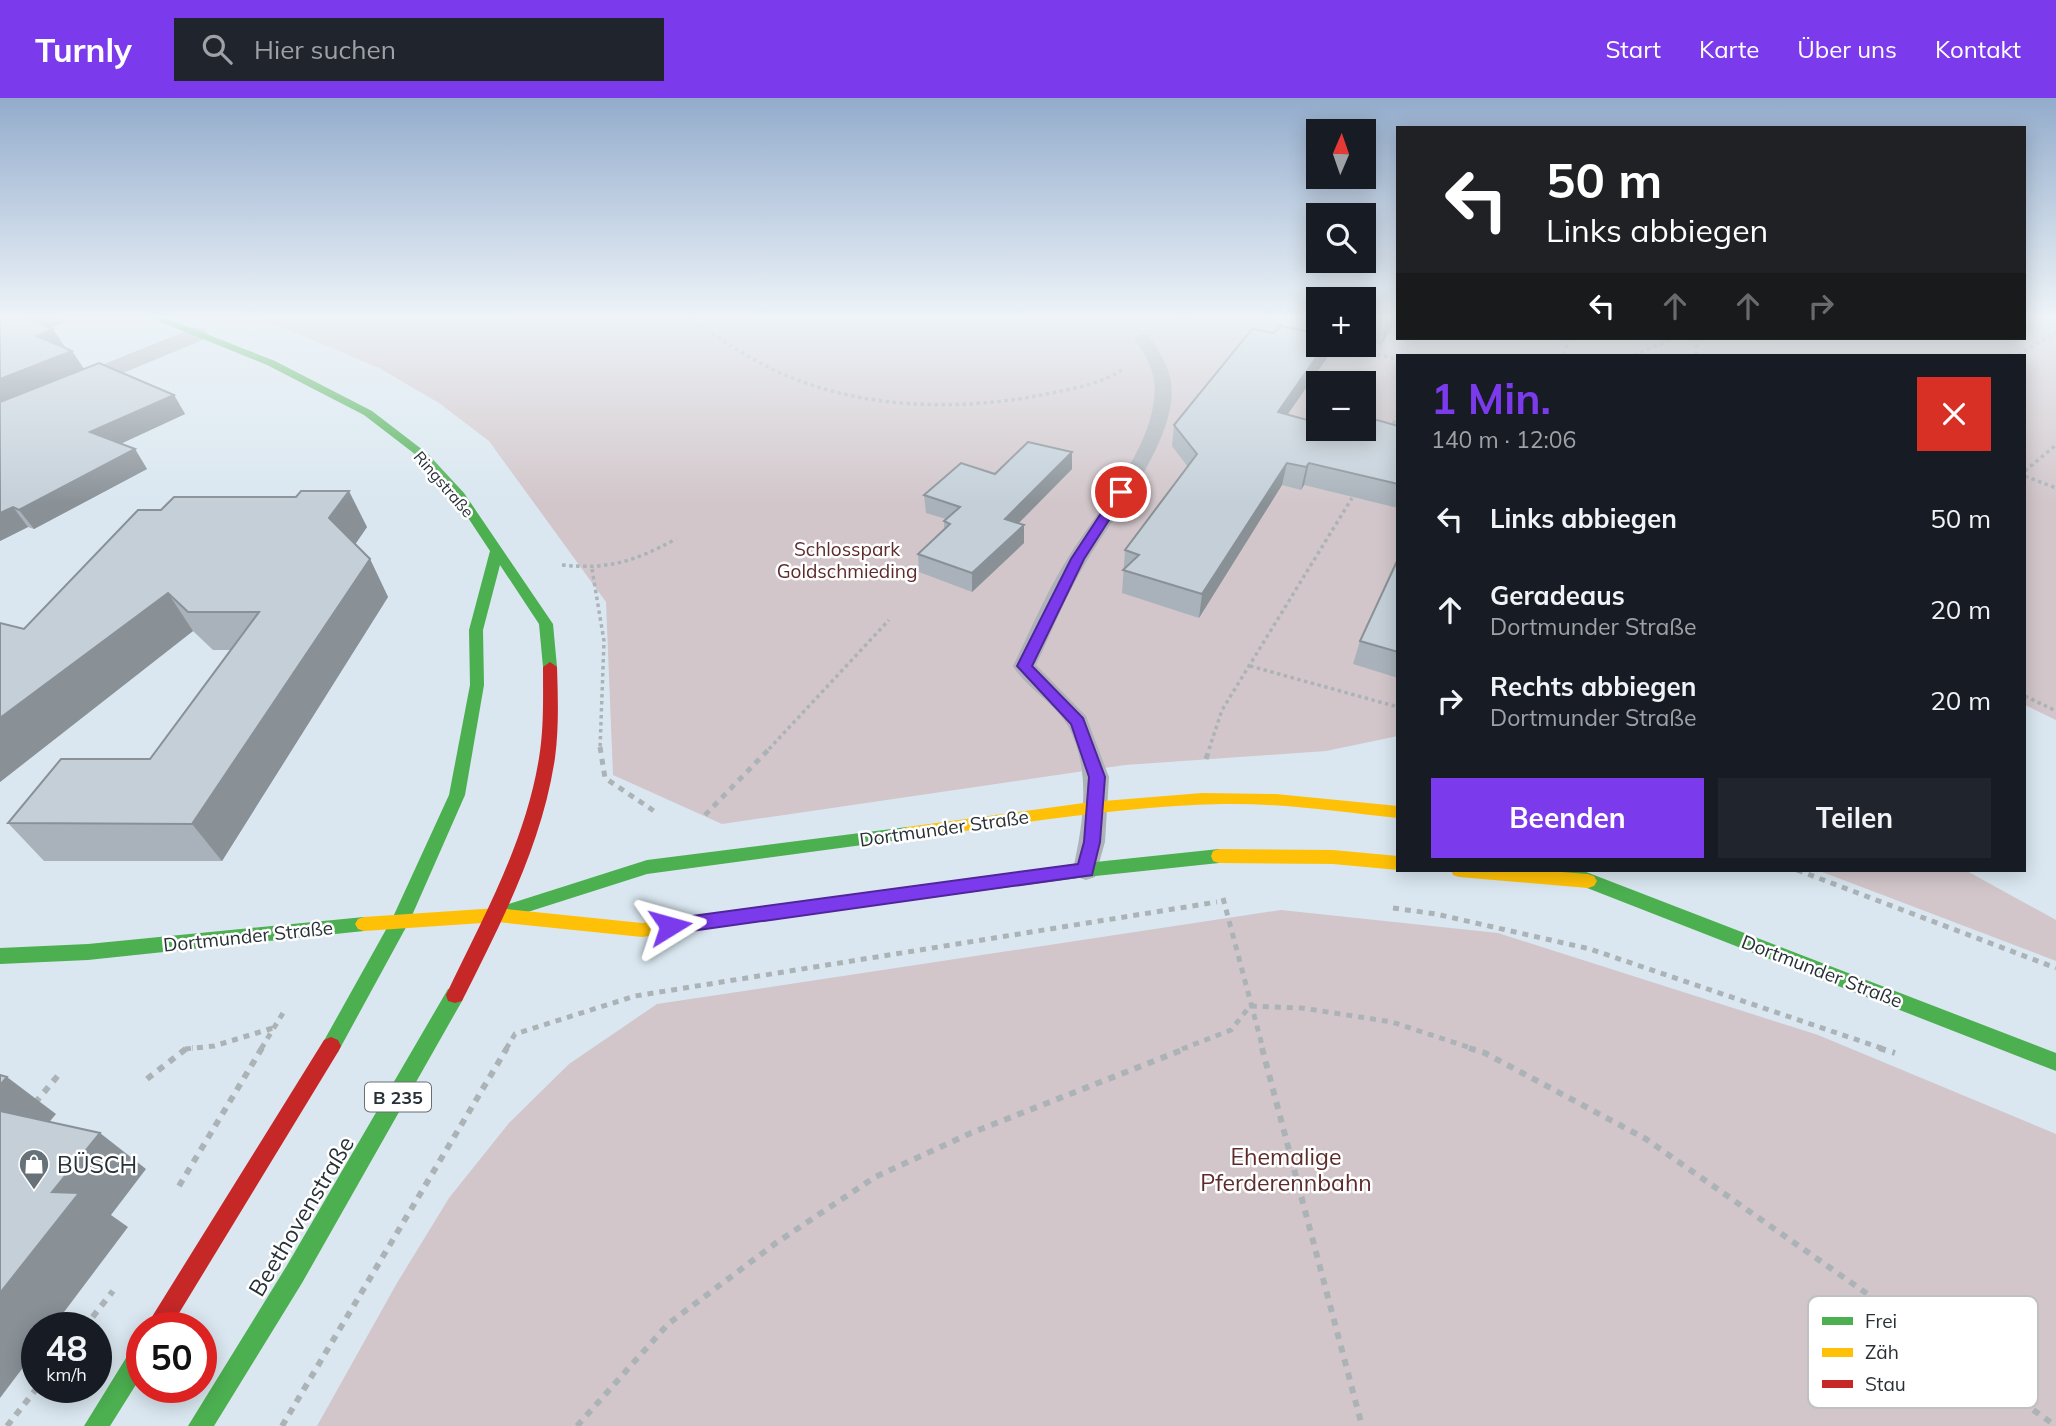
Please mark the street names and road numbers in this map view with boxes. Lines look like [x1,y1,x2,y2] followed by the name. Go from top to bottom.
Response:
[410,447,478,521] street label: Ringstraße
[858,804,1030,852] street label: Dortmunder Straße
[162,915,334,957] street label: Dortmunder Straße
[1738,929,1906,1013] street label: Dortmunder Straße
[365,1082,431,1112] road number: B 235
[242,1131,360,1301] street label: Beethovenstraße

